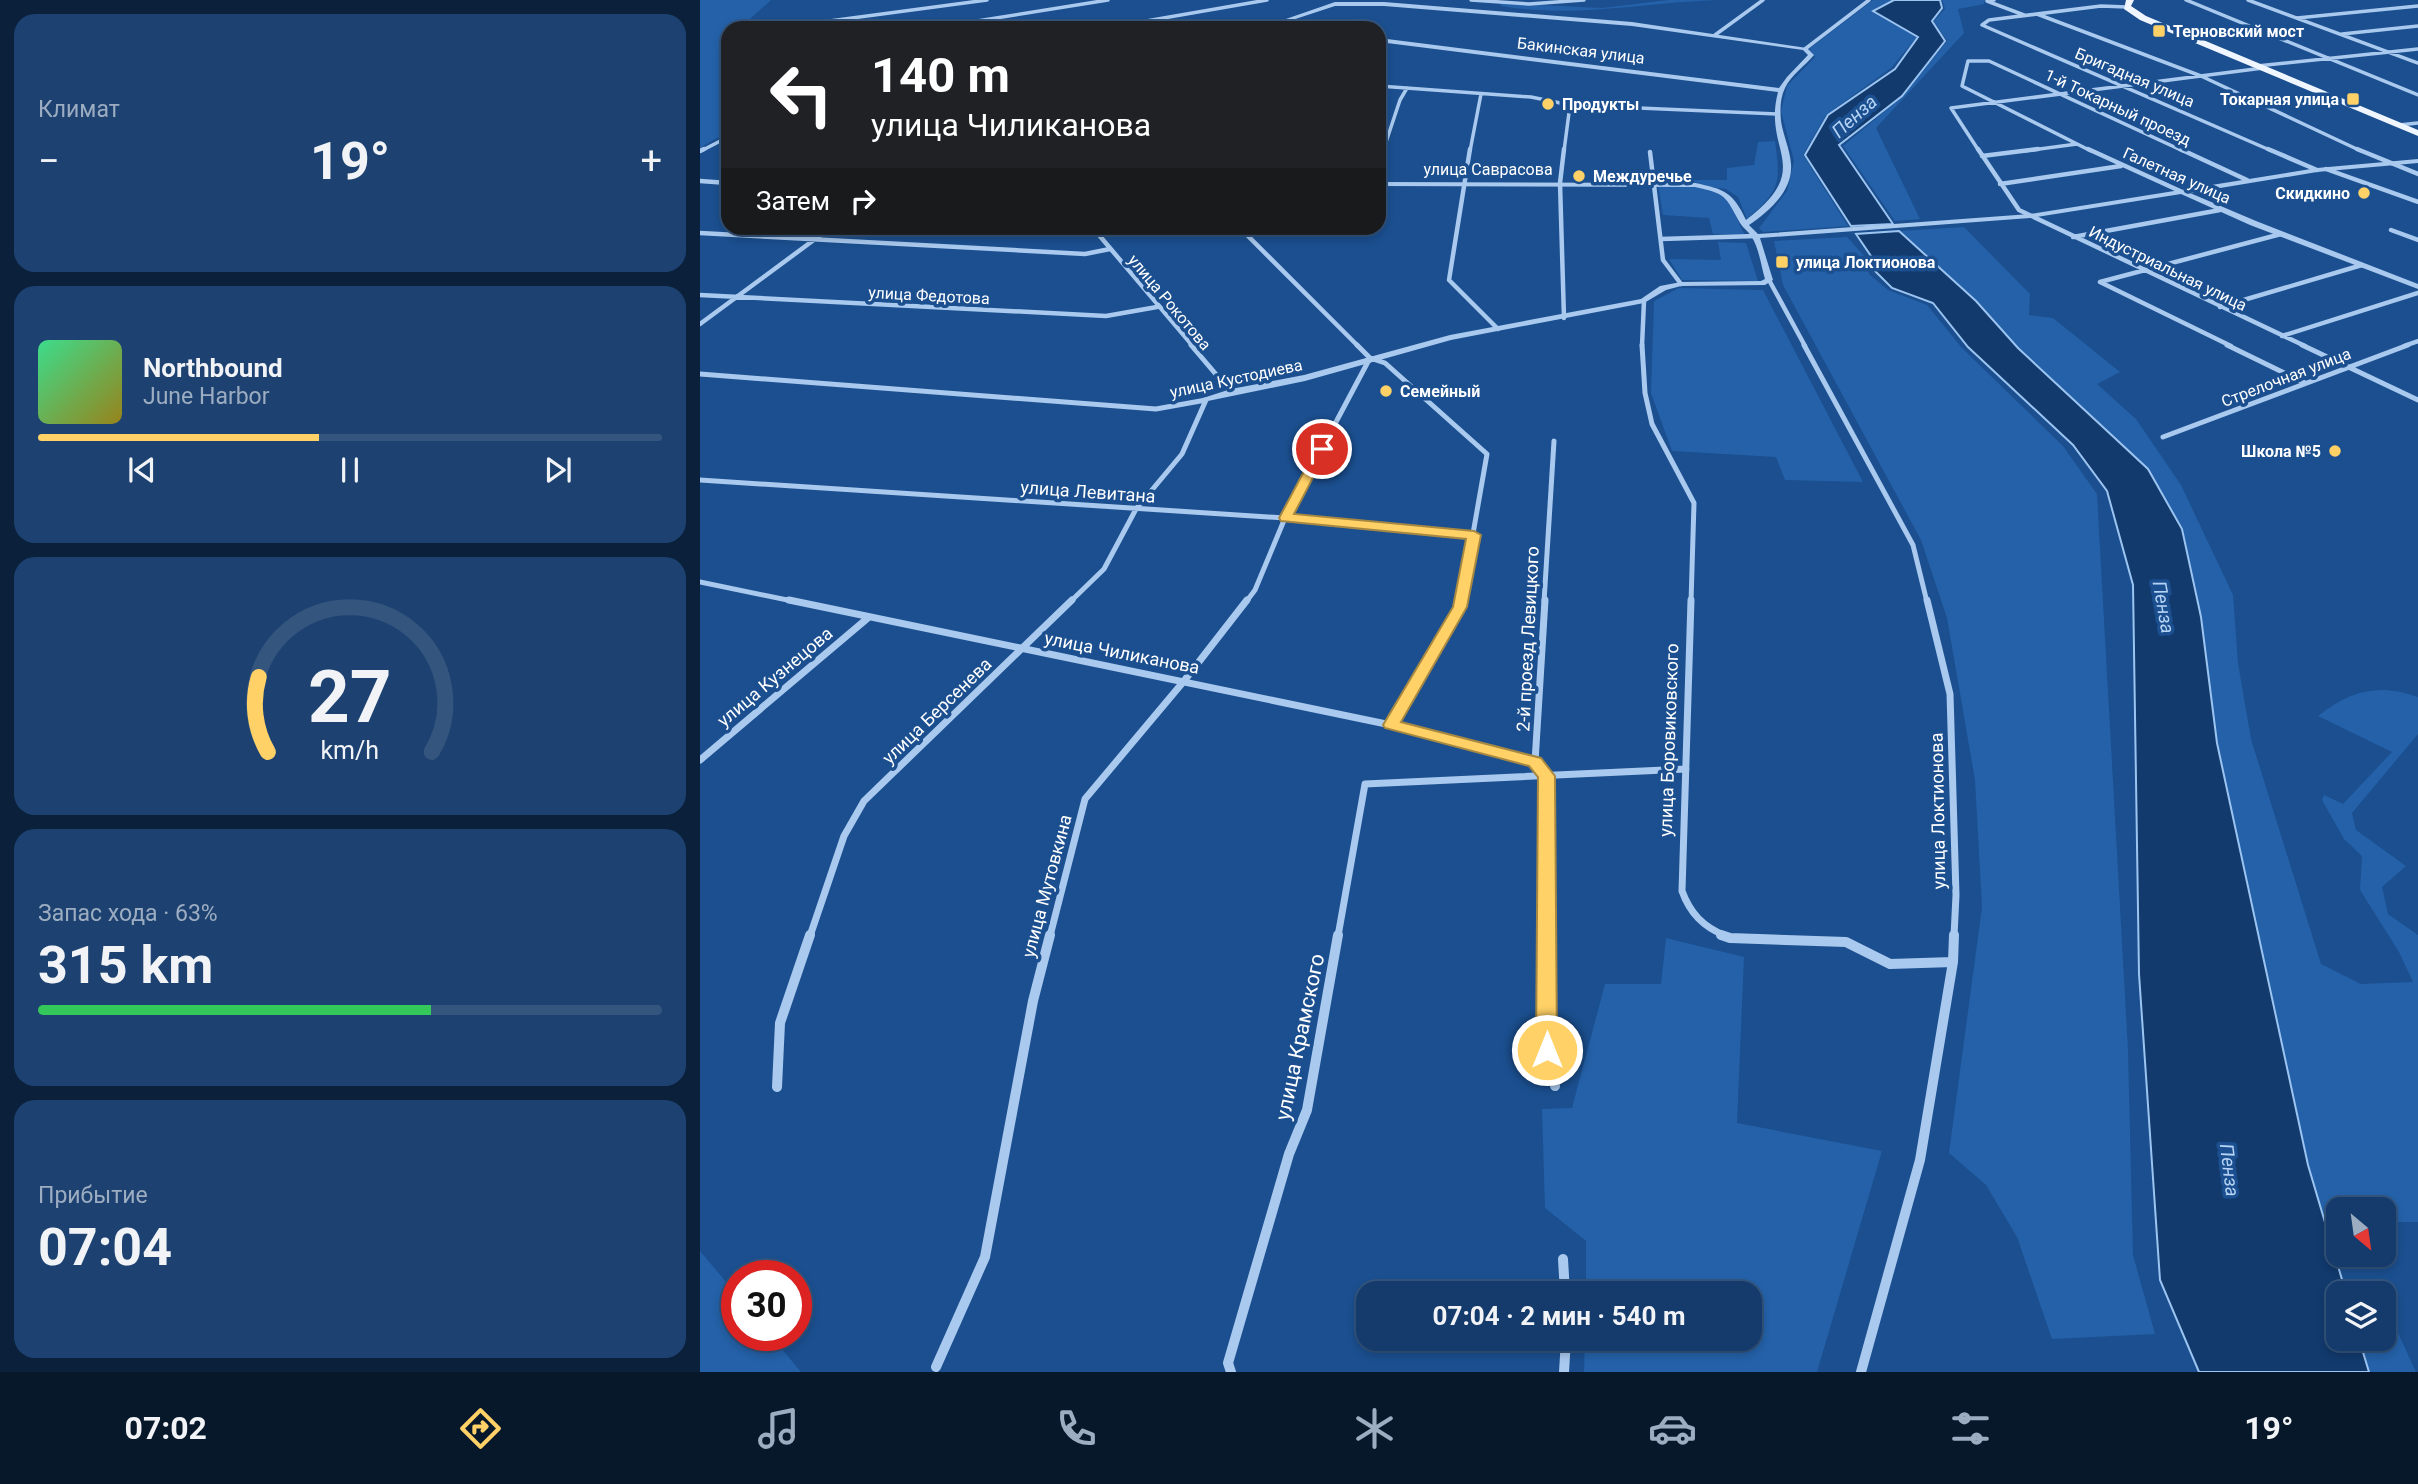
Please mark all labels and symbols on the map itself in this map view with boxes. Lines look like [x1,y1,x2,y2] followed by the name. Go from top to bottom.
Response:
[2173,22,2304,41] place label: Терновский мост
[2151,23,2167,39] marker: Терновский мост
[1516,33,1646,68] street label: Бакинская улица
[2072,44,2197,111] street label: Бригадная улица
[2042,65,2194,150] street label: 1-й Токарный проезд
[1827,90,1882,143] water label: Пенза
[2220,90,2339,109] place label: Токарная улица
[2345,91,2361,107] marker: Токарная улица
[1562,95,1639,114] place label: Продукты
[1540,96,1556,112] marker: Продукты
[2120,143,2234,208] street label: Галетная улица
[1423,160,1553,179] street label: улица Саврасова
[1593,167,1692,186] place label: Междуречье
[1571,168,1587,184] marker: Междуречье
[2275,184,2350,203] place label: Скидкино
[2356,185,2372,201] marker: Скидкино
[2086,222,2250,315] street label: Индустриальная улица
[1124,251,1215,354] street label: улица Рокотова
[1796,253,1936,272] place label: улица Локтионова
[1774,254,1790,270] marker: улица Локтионова
[868,283,990,308] street label: улица Федотова
[2219,344,2354,411] street label: Стрелочная улица
[1168,355,1304,402] street label: улица Кустодиева
[1400,382,1480,401] place label: Семейный
[1378,383,1394,399] marker: Семейный
[1292,419,1352,479] pin
[2241,442,2321,461] place label: Школа №5
[2327,443,2343,459] marker: Школа №5
[1020,476,1156,507] street label: улица Левитана
[1512,546,1543,732] street label: 2-й проезд Левицкого
[2148,579,2179,635] water label: Пенза
[713,622,836,731] street label: улица Кузнецова
[1043,627,1201,678] street label: улица Чиликанова
[1655,643,1682,837] street label: улица Боровиковского
[878,653,996,768] street label: улица Берсенева
[1926,733,1949,890] street label: улица Локтионова
[1017,812,1076,960] street label: улица Мутовкина
[1271,952,1329,1122] street label: улица Крамского
[1510,1013,1584,1087] position arrow
[2215,1142,2244,1198] water label: Пенза
[2326,1197,2396,1267] north arrow
[721,1260,812,1351] speed limit sign: 30

